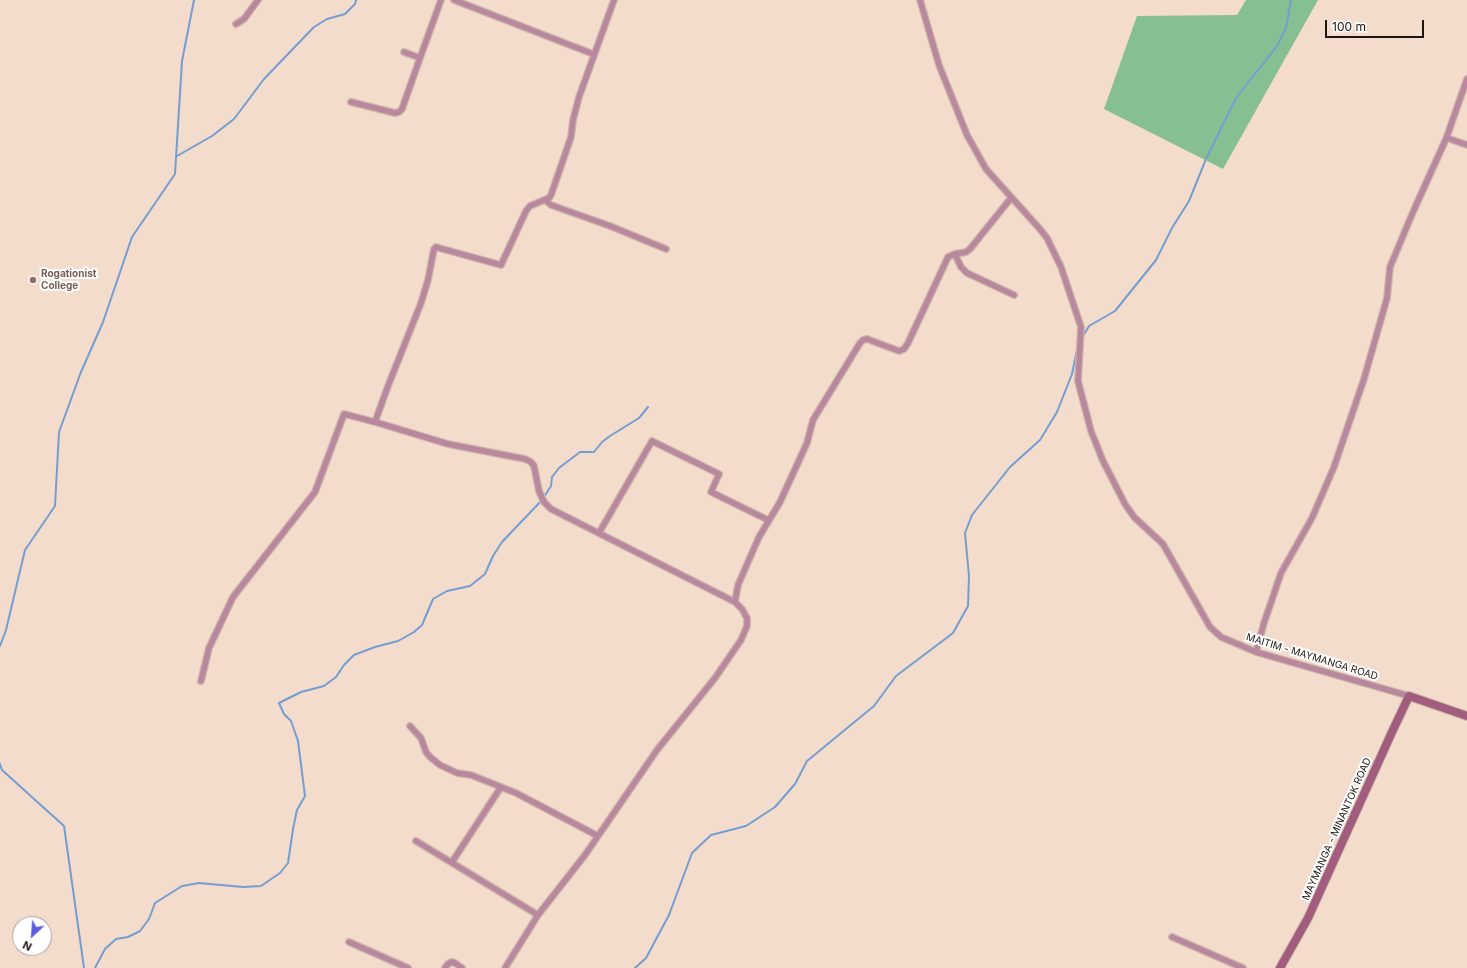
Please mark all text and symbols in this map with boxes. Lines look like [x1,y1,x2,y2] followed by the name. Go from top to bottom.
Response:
[1327,12,1426,38] scale bar
[1332,19,1366,34] text: 100 m
[41,268,96,292] place label: Rogationist College
[28,275,38,285] marker: Rogationist College
[1245,631,1379,683] street label: MAITIM - MAYMANGA ROAD
[1300,756,1374,902] street label: MAYMANGA - MINANTOK ROAD
[12,916,52,956] north arrow
[20,938,34,954] text: N

